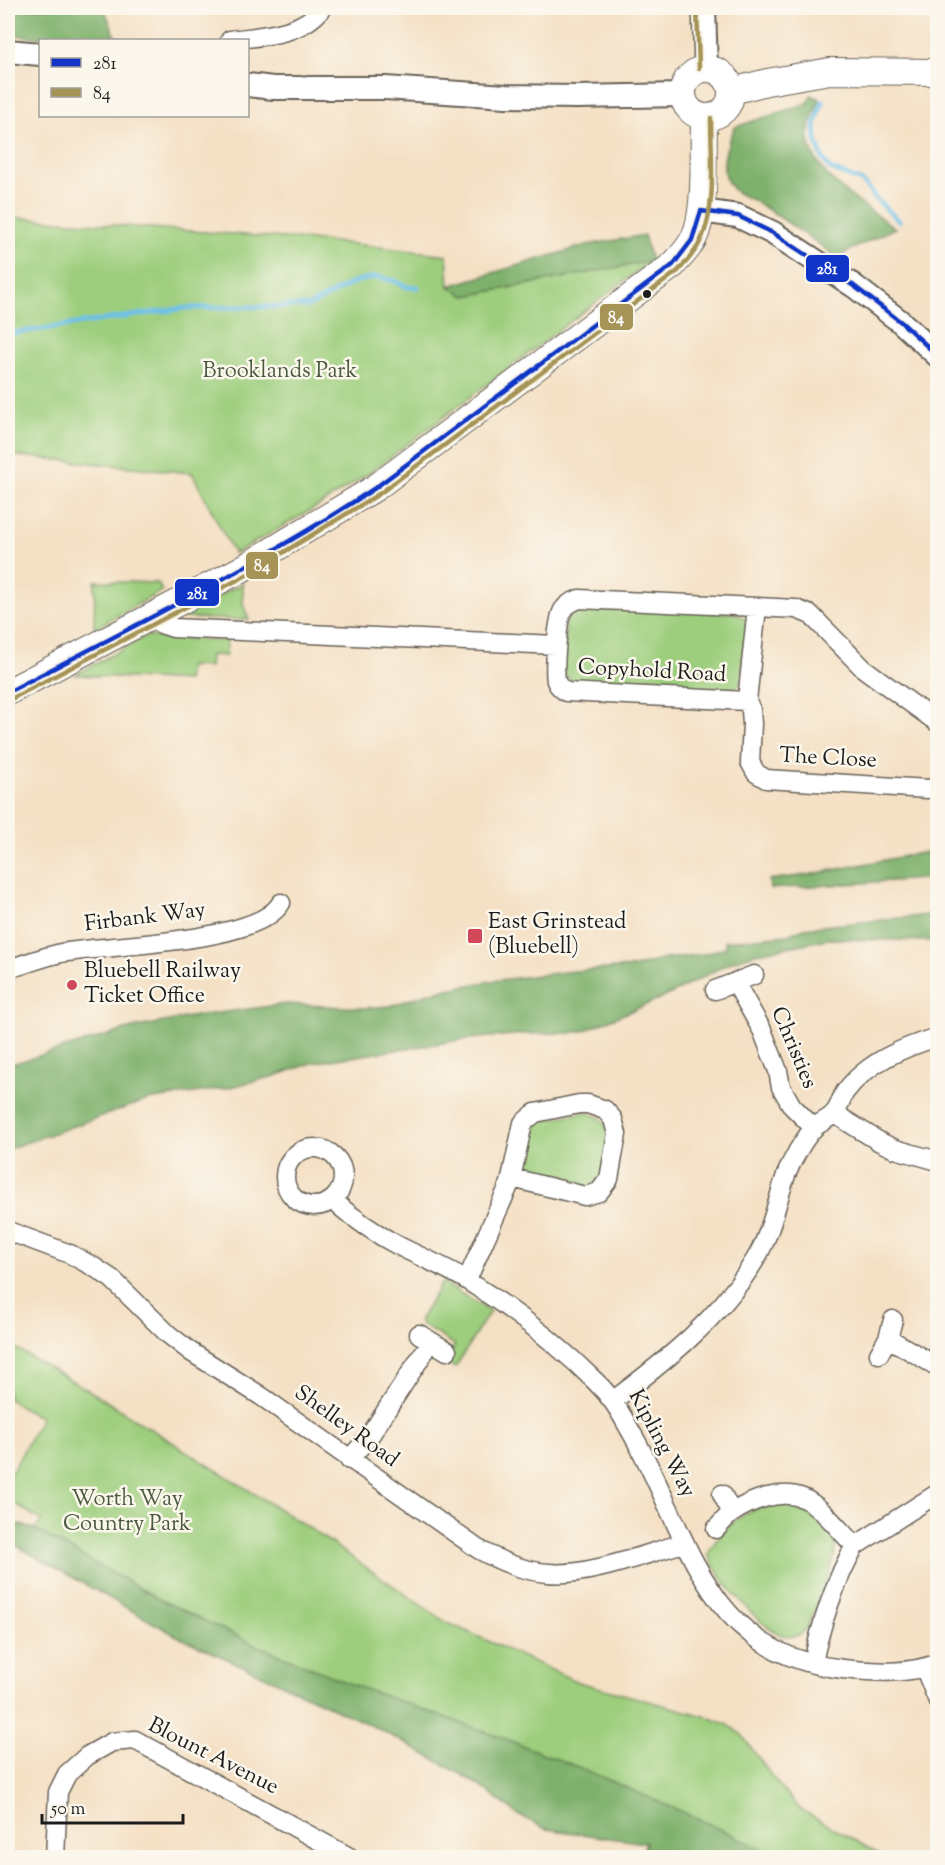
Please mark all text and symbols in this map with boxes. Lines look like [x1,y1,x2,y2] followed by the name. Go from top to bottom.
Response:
[39,39,249,117] legend
[93,52,117,78] text: 281
[93,82,111,108] text: 84
[805,254,850,283] line badge: 281
[817,259,838,282] text: 281
[641,288,653,300] unlabelled marker
[599,303,634,331] line badge: 84
[608,308,624,331] text: 84
[203,356,357,388] park label: Brooklands Park
[245,551,279,580] line badge: 84
[254,556,270,579] text: 84
[174,578,220,607] line badge: 281
[187,584,208,607] text: 281
[577,652,727,692] street label: Copyhold Road
[778,740,878,778] street label: The Close
[83,895,207,941] street label: Firbank Way
[488,907,626,964] place label: East Grinstead (Bluebell)
[466,927,484,945] marker: East Grinstead (Bluebell)
[84,956,241,1013] place label: Bluebell Railway Ticket Office
[65,978,79,992] marker: Bluebell Railway Ticket Office
[761,1002,825,1094] street label: Christies
[287,1378,405,1476] street label: Shelley Road
[619,1384,703,1504] street label: Kipling Way
[63,1484,191,1541] park label: Worth Way Country Park
[142,1710,284,1804] street label: Blount Avenue
[42,1787,183,1825] scale bar
[50,1797,86,1823] text: 50 m

